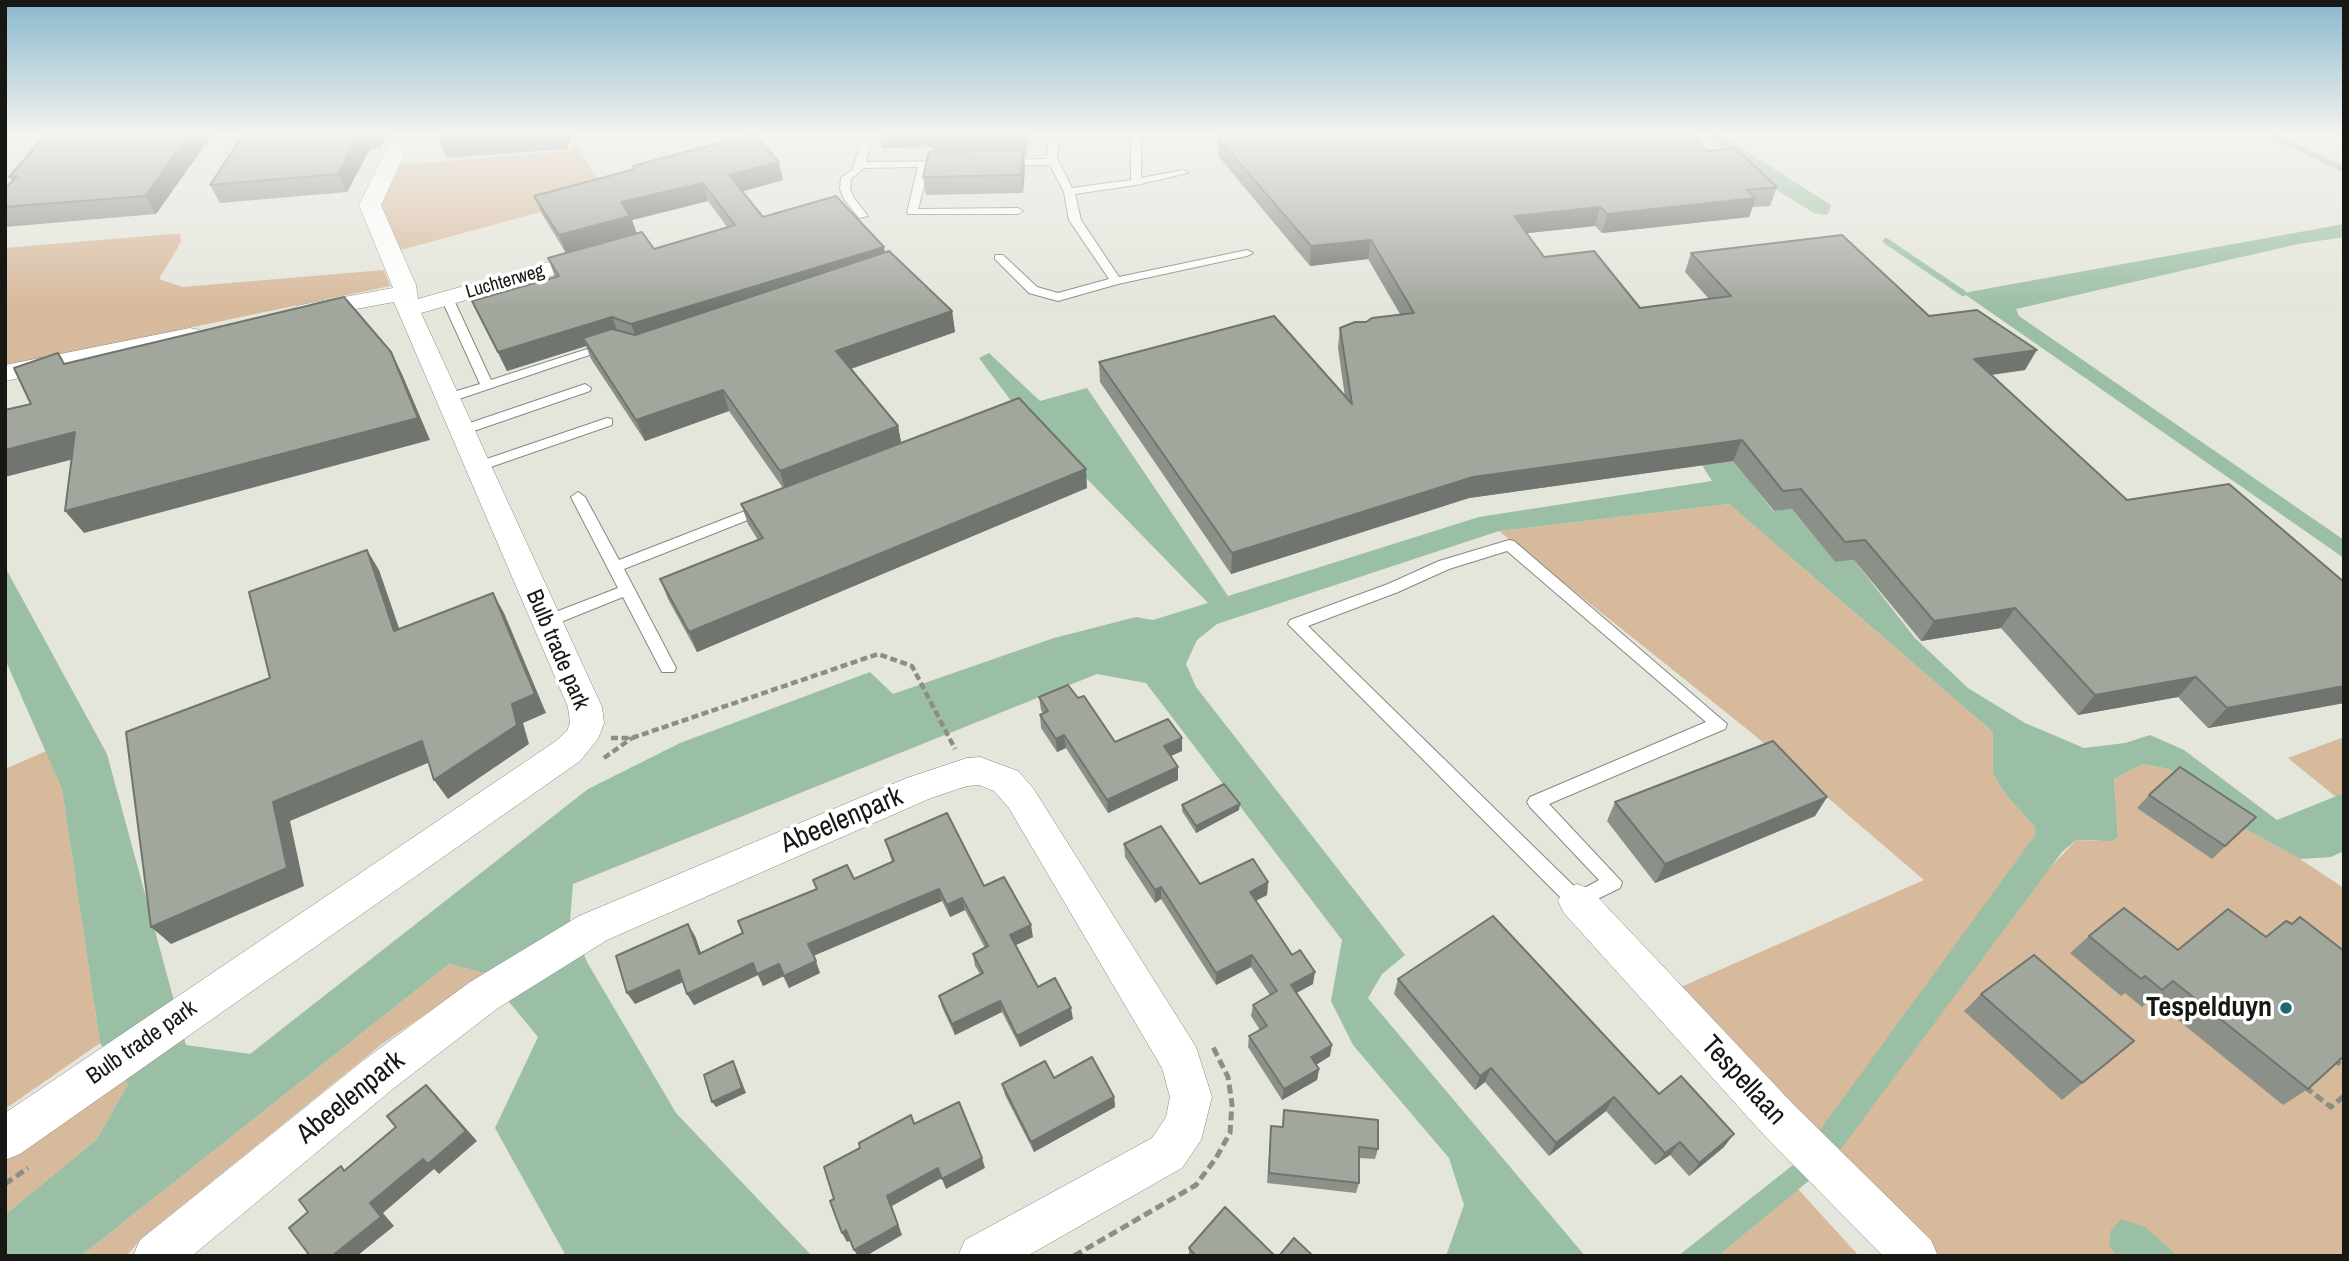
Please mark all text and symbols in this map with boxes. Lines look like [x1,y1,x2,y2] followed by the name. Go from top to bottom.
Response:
[463,260,547,304] street label: Luchterweg
[519,586,595,714] street label: Bulb trade park
[776,780,908,862] street label: Abeelenpark
[2146,991,2272,1025] place label: Tespelduyn
[82,995,202,1091] street label: Bulb trade park
[2278,1000,2294,1016] marker: Tespelduyn
[1693,1029,1793,1133] street label: Tespellaan
[290,1044,412,1152] street label: Abeelenpark

